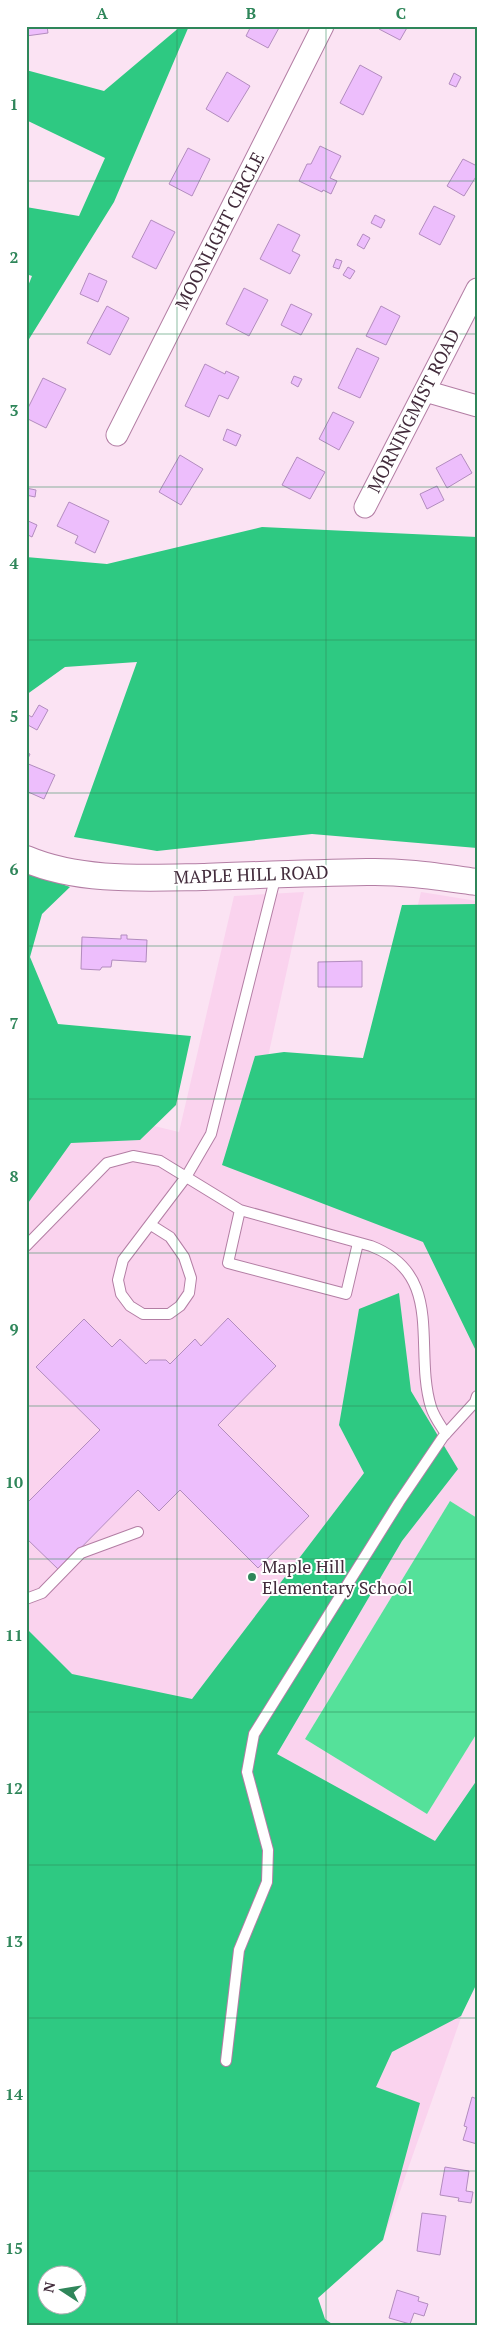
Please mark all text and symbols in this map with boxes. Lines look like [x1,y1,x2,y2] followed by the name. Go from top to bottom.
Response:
[96,2,108,24] text: A
[246,2,256,24] text: B
[396,2,406,24] text: C
[9,93,19,115] text: 1
[169,148,269,313] street label: MOONLIGHT CIRCLE
[9,246,19,268] text: 2
[361,325,465,497] street label: MORNINGMIST ROAD
[9,399,19,421] text: 3
[9,552,19,574] text: 4
[9,705,19,727] text: 5
[9,858,19,880] text: 6
[173,859,329,889] street label: MAPLE HILL ROAD
[9,1012,19,1034] text: 7
[9,1165,19,1187] text: 8
[9,1318,19,1340] text: 9
[5,1471,23,1493] text: 10
[262,1554,413,1599] place label: Maple Hill Elementary School
[246,1571,258,1583] marker: Maple Hill Elementary School
[5,1624,23,1646] text: 11
[5,1777,23,1799] text: 12
[5,1930,23,1952] text: 13
[5,2083,23,2105] text: 14
[5,2237,23,2259] text: 15
[38,2264,88,2314] north arrow
[38,2280,59,2294] text: N

